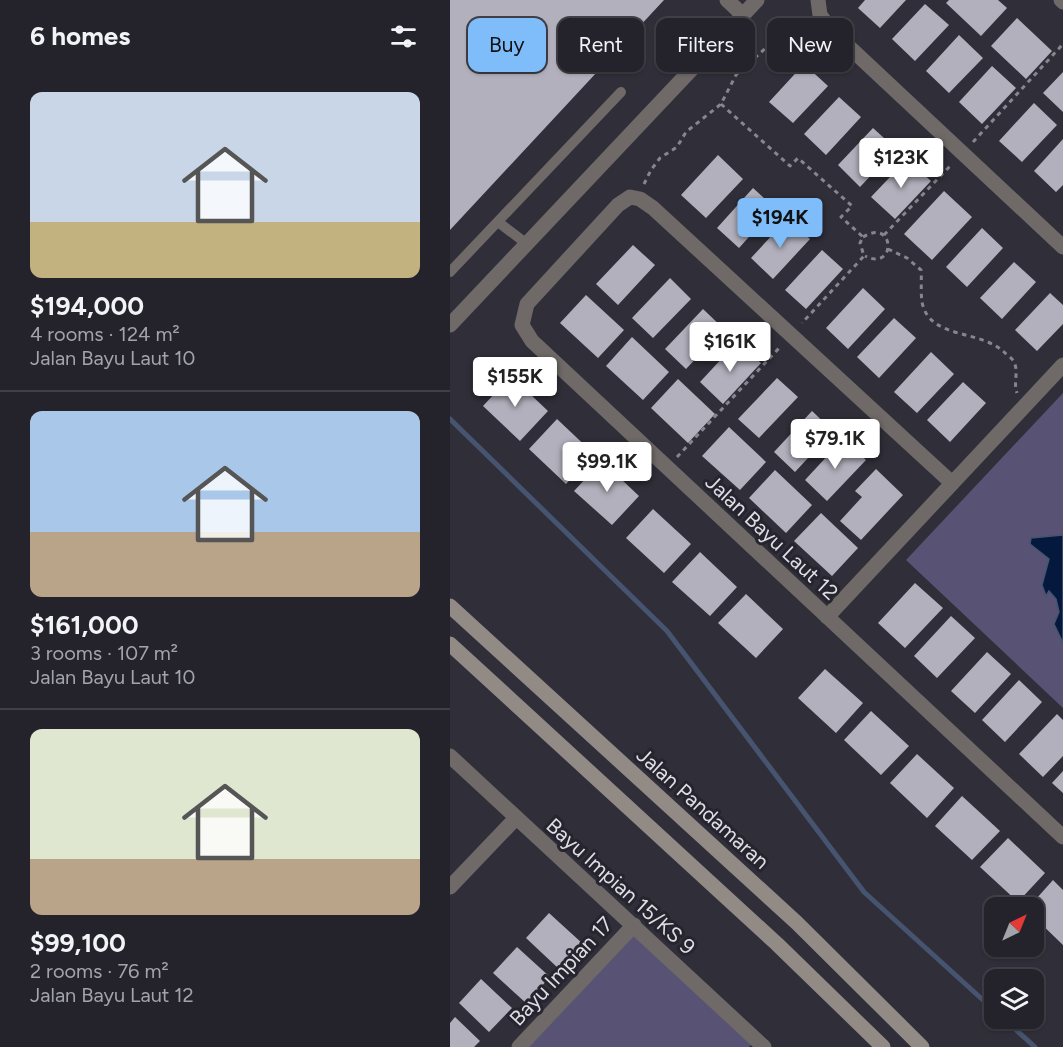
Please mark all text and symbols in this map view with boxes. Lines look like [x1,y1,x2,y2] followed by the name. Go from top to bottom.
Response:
[468,18,546,72] chip: Buy
[558,18,644,72] chip: Rent
[656,18,755,72] chip: Filters
[767,18,853,72] chip: New
[30,20,130,52] text: 6 homes
[387,20,420,53] icon: filters
[171,131,279,239] icon: home
[859,138,943,189] pin: $123K
[873,145,929,169] text: $123K
[738,198,822,249] pin: $194K
[751,205,809,229] text: $194K
[30,290,144,322] text: $194,000
[30,322,180,346] text: 4 rooms · 124 m²
[688,322,772,373] pin: $161K
[704,329,756,353] text: $161K
[30,346,195,370] text: Jalan Bayu Laut 10
[473,357,557,408] pin: $155K
[487,364,543,388] text: $155K
[786,419,884,470] pin: $79.1K
[805,426,865,450] text: $79.1K
[558,442,656,493] pin: $99.1K
[577,449,638,473] text: $99.1K
[171,450,279,558] icon: home
[701,469,843,605] street label: Jalan Bayu Laut 12
[30,609,139,641] text: $161,000
[30,641,178,665] text: 3 rooms · 107 m²
[30,665,195,689] text: Jalan Bayu Laut 10
[632,742,774,874] street label: Jalan Pandamaran
[171,768,279,876] icon: home
[541,813,701,959] street label: Bayu Impian 15/KS 9
[984,897,1044,957] north arrow
[984,897,1044,1029] map controls
[504,911,618,1031] street label: Bayu Impian 17
[30,927,126,959] text: $99,100
[30,959,169,983] text: 2 rooms · 76 m²
[984,969,1044,1029] button: layers
[30,983,194,1007] text: Jalan Bayu Laut 12

